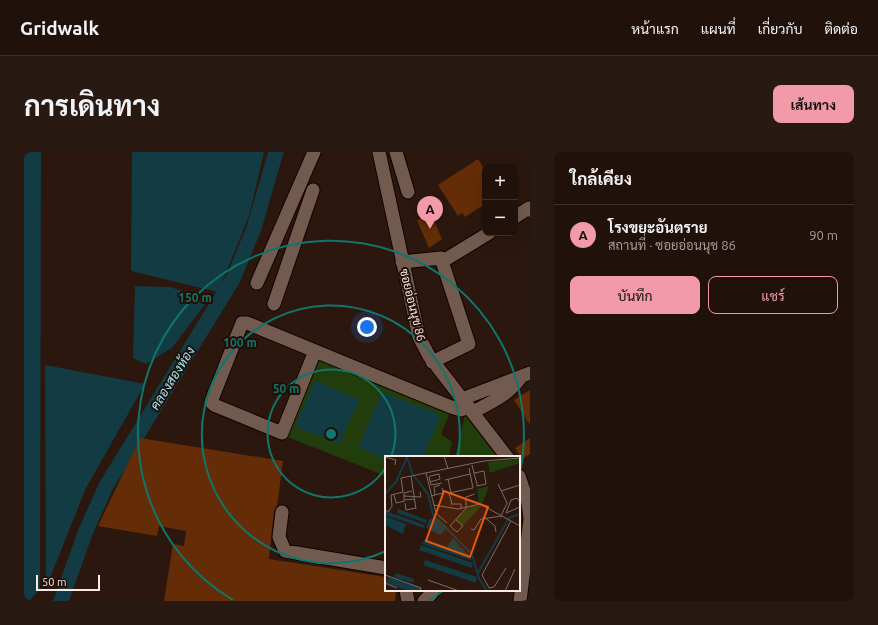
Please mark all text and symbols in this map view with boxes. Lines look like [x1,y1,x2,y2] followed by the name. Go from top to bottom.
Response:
[20,17,99,39] text: Gridwalk
[631,21,679,37] text: หน้าแรก
[701,21,736,37] text: แผนที่
[758,21,802,37] text: เกี่ยวกับ
[824,21,858,37] text: ติดต่อ
[773,85,854,123] button: เส้นทาง
[24,90,160,121] text: การเดินทาง
[482,164,518,236] map controls
[482,164,518,200] button: +
[570,169,632,188] text: ใกล้เคียง
[417,196,443,229] pin: A
[482,200,518,236] button: −
[608,219,707,236] text: โรงขยะอันตราย
[578,228,588,242] text: A
[809,228,838,242] text: 90 m
[608,238,736,252] text: สถานที่ · ซอยอ่อนนุช 86
[395,267,428,344] street label: ซอยอ่อนนุช 86
[570,276,700,314] button: บันทึก
[708,276,838,314] button: แชร์
[178,291,212,304] text: 150 m
[357,317,377,337] your location
[223,336,257,349] text: 100 m
[146,343,197,412] water label: คลองสองห้อง
[273,382,299,395] text: 50 m
[324,427,338,441] centre of rings
[385,456,520,591] inset map
[36,573,100,592] scale bar
[42,576,66,588] text: 50 m

